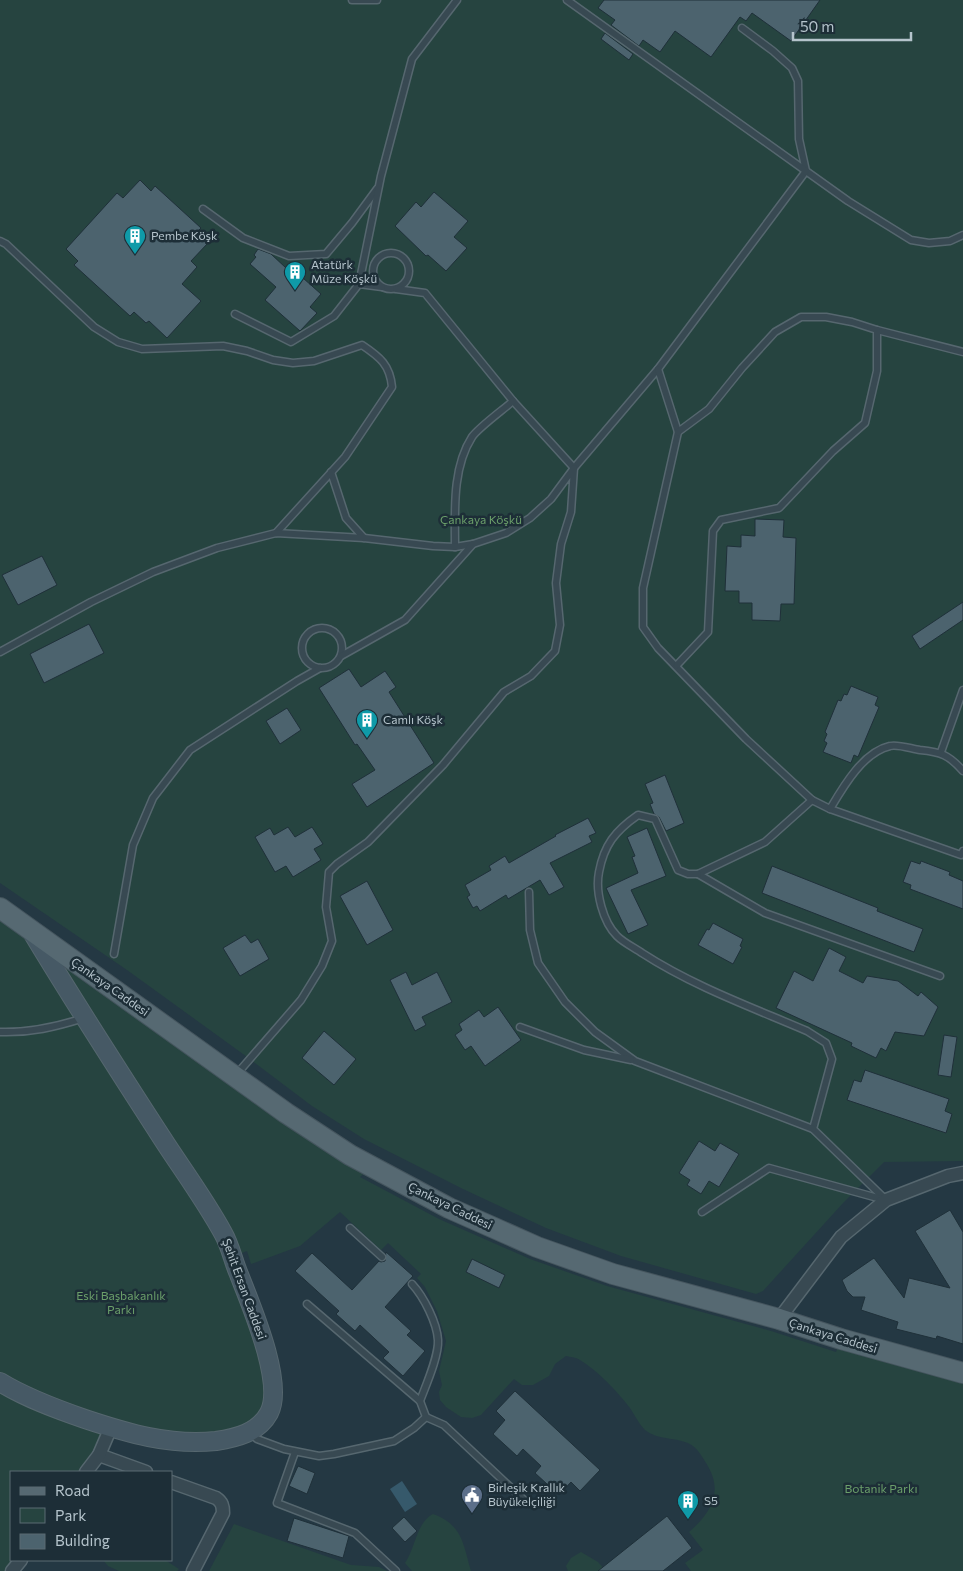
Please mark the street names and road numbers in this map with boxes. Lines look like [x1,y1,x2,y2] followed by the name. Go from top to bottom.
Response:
[69,954,152,1018] street label: Çankaya Caddesi
[406,1179,495,1232] street label: Çankaya Caddesi
[220,1236,270,1341] street label: Şehit Ersan Caddesi
[787,1315,879,1355] street label: Çankaya Caddesi

